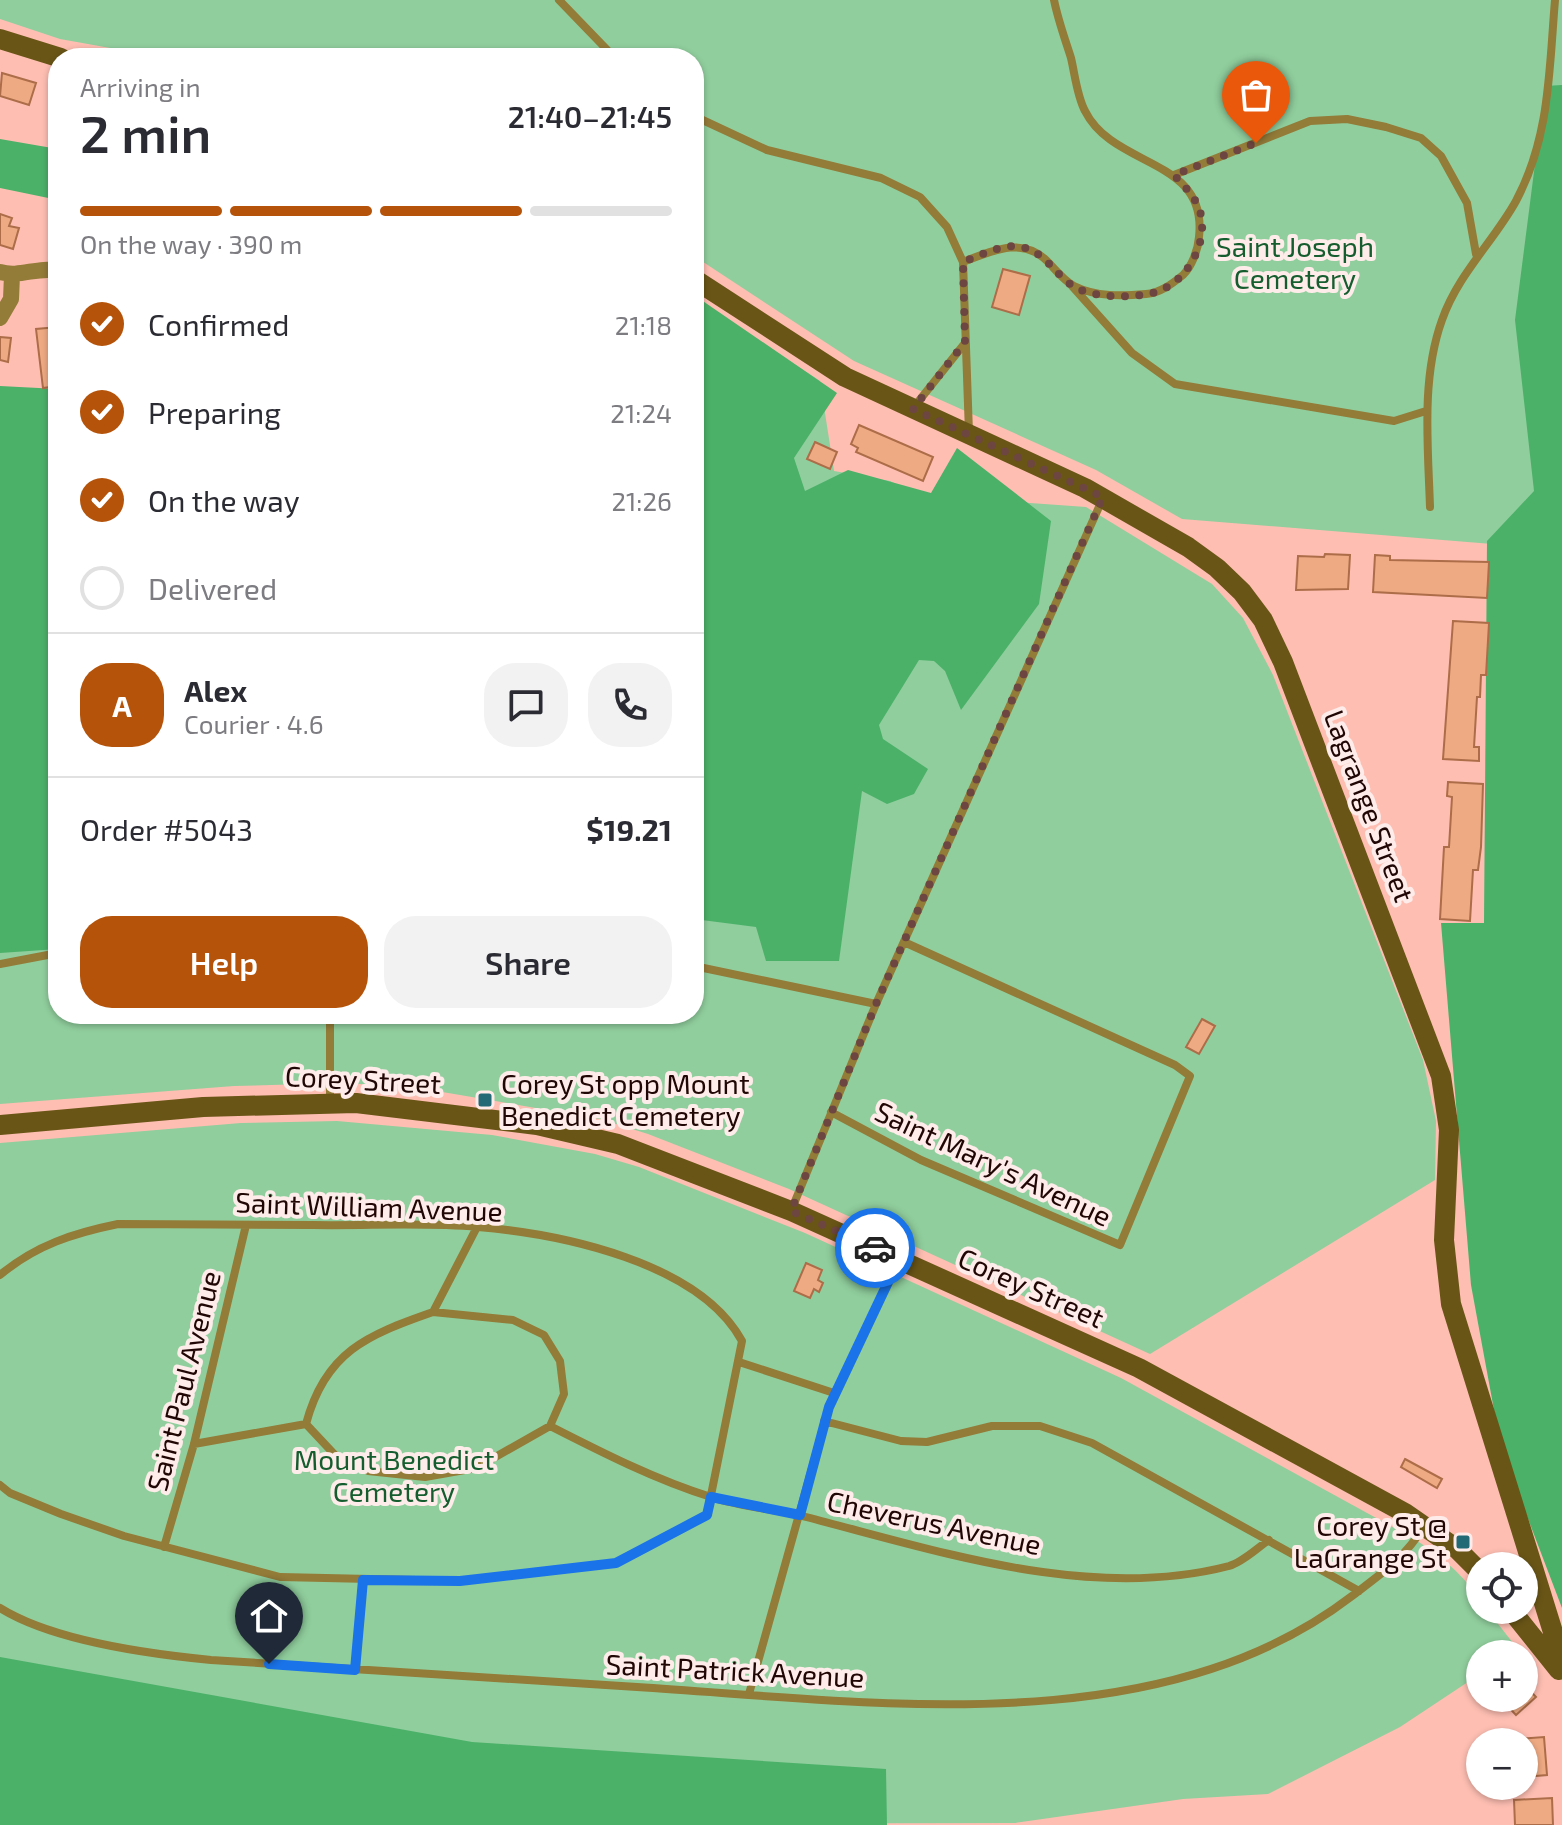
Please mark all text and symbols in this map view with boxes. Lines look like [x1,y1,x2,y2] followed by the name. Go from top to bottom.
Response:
[1222,61,1290,143] pin
[80,71,201,102] text: Arriving in
[1234,73,1278,117] icon: bag
[508,98,672,134] text: 21:40–21:45
[80,101,211,163] text: 2 min
[80,228,302,259] text: On the way · 390 m
[1216,229,1374,295] park label: Saint Joseph Cemetery
[80,302,124,346] icon: check
[148,306,289,342] text: Confirmed
[615,309,672,340] text: 21:18
[80,390,124,434] icon: check
[148,394,281,430] text: Preparing
[610,397,672,428] text: 21:24
[80,478,124,522] icon: check
[148,482,300,518] text: On the way
[611,485,672,516] text: 21:26
[148,570,277,606] text: Delivered
[484,663,568,747] button: chat
[588,663,672,747] button: phone
[184,672,247,708] text: Alex
[112,687,132,723] text: A
[1318,705,1422,906] street label: Lagrange Street
[184,708,324,739] text: Courier · 4.6
[80,811,253,847] text: Order #5043
[586,811,672,847] text: $19.21
[80,916,368,1008] button: Help
[384,916,672,1008] button: Share
[284,1058,442,1100] street label: Corey Street
[501,1066,750,1132] place label: Corey St opp Mount Benedict Cemetery
[476,1091,494,1109] marker: Corey St opp Mount Benedict Cemetery
[870,1093,1117,1233] street label: Saint Mary's Avenue
[235,1184,503,1228] street label: Saint William Avenue
[835,1208,915,1288] courier
[853,1226,897,1270] icon: car
[953,1240,1110,1334] street label: Corey Street
[139,1267,227,1494] street label: Saint Paul Avenue
[294,1442,494,1508] park label: Mount Benedict Cemetery
[824,1483,1044,1561] street label: Cheverus Avenue
[1294,1508,1447,1574] place label: Corey St @ LaGrange St
[1454,1533,1472,1551] marker: Corey St @ LaGrange St
[1466,1552,1538,1800] map controls
[1466,1552,1538,1624] button: locate
[235,1582,303,1664] pin
[247,1594,291,1638] icon: home
[1466,1640,1538,1712] button: +
[605,1646,865,1694] street label: Saint Patrick Avenue
[1466,1728,1538,1800] button: −

